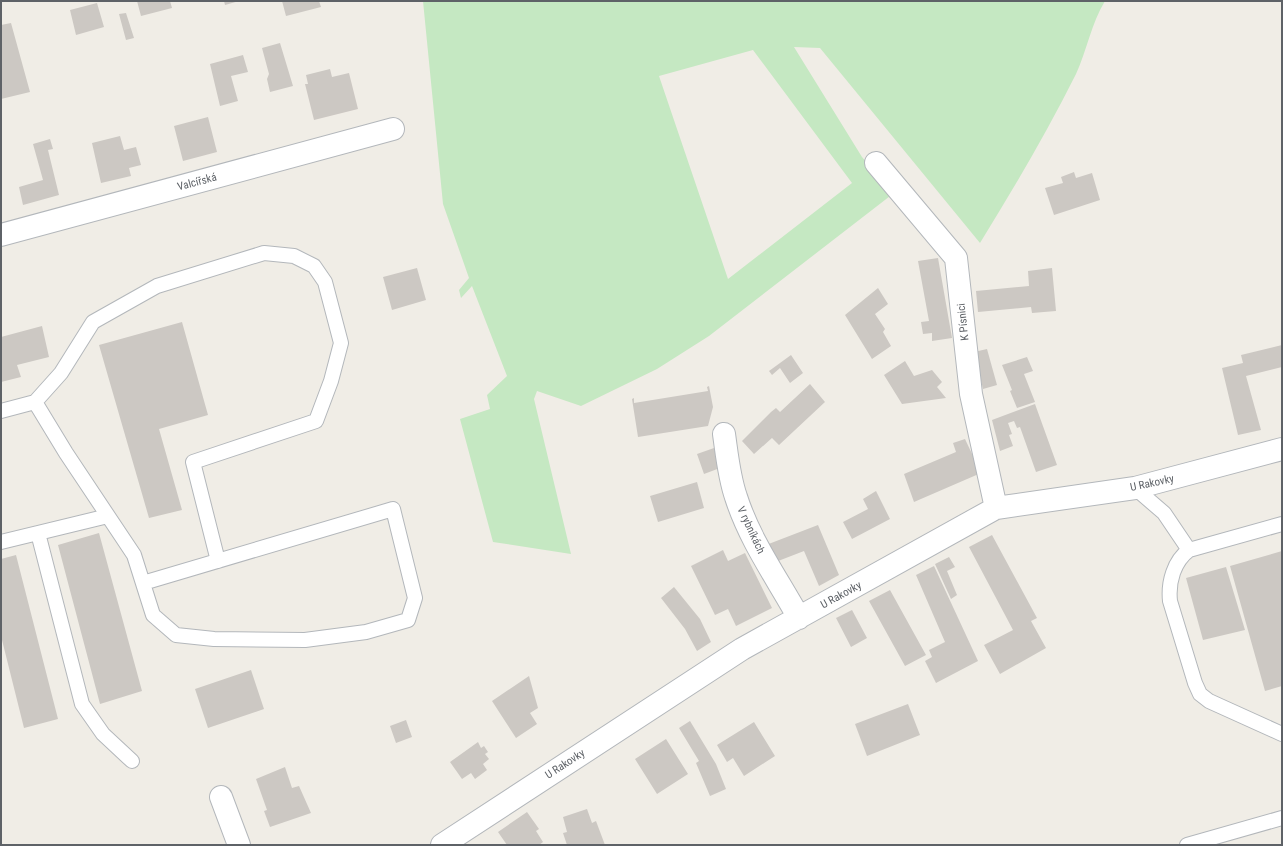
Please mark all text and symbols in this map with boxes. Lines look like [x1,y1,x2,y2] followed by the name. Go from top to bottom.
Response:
[176,171,218,193] street label: Valcířská
[955,303,971,341] street label: K Písnici
[1129,472,1175,494] street label: U Rakovky
[734,504,768,556] street label: V rybníkách
[818,578,864,611] street label: U Rakovky
[543,746,588,782] street label: U Rakovky

